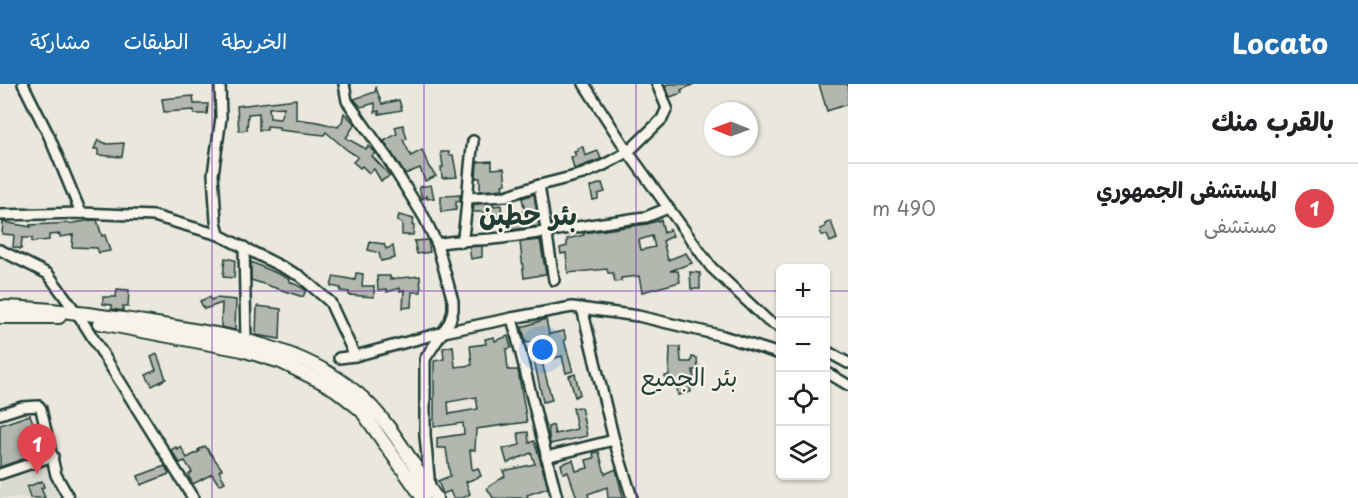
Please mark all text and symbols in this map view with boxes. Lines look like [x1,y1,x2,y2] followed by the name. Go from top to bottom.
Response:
[1232,21,1328,64] text: Locato
[30,24,91,56] text: مشاركة
[124,24,189,56] text: الطبقات
[222,24,287,56] text: الخريطة
[1212,101,1334,140] text: بالقرب منك
[704,102,758,156] north arrow
[1096,172,1277,205] text: المستشفى الجمهوري
[479,193,577,234] district label: بئر حطبن
[872,193,936,223] text: 490 m
[1310,193,1319,223] text: 1
[1204,210,1277,240] text: مستشفى
[776,264,830,480] map controls
[776,264,830,318] button: +
[776,318,830,372] button: −
[528,335,557,364] your location
[641,358,737,395] district label: بئر الجميع
[776,372,830,426] button: locate
[18,424,57,474] pin: 1
[776,426,830,480] button: layers

